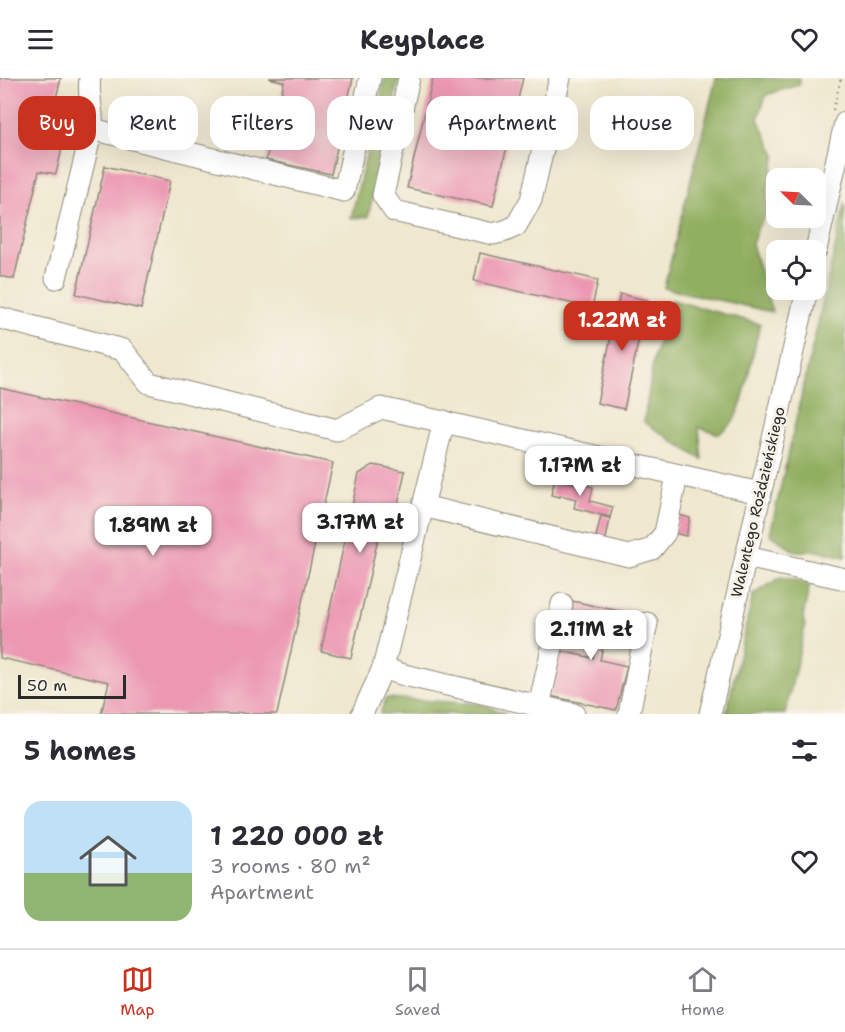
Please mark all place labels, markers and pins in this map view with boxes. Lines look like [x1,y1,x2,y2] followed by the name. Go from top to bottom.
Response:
[560,301,684,352] pin: 1.22M zł
[518,446,642,497] pin: 1.17M zł
[298,503,422,554] pin: 3.17M zł
[91,506,215,557] pin: 1.89M zł
[529,610,653,661] pin: 2.11M zł

